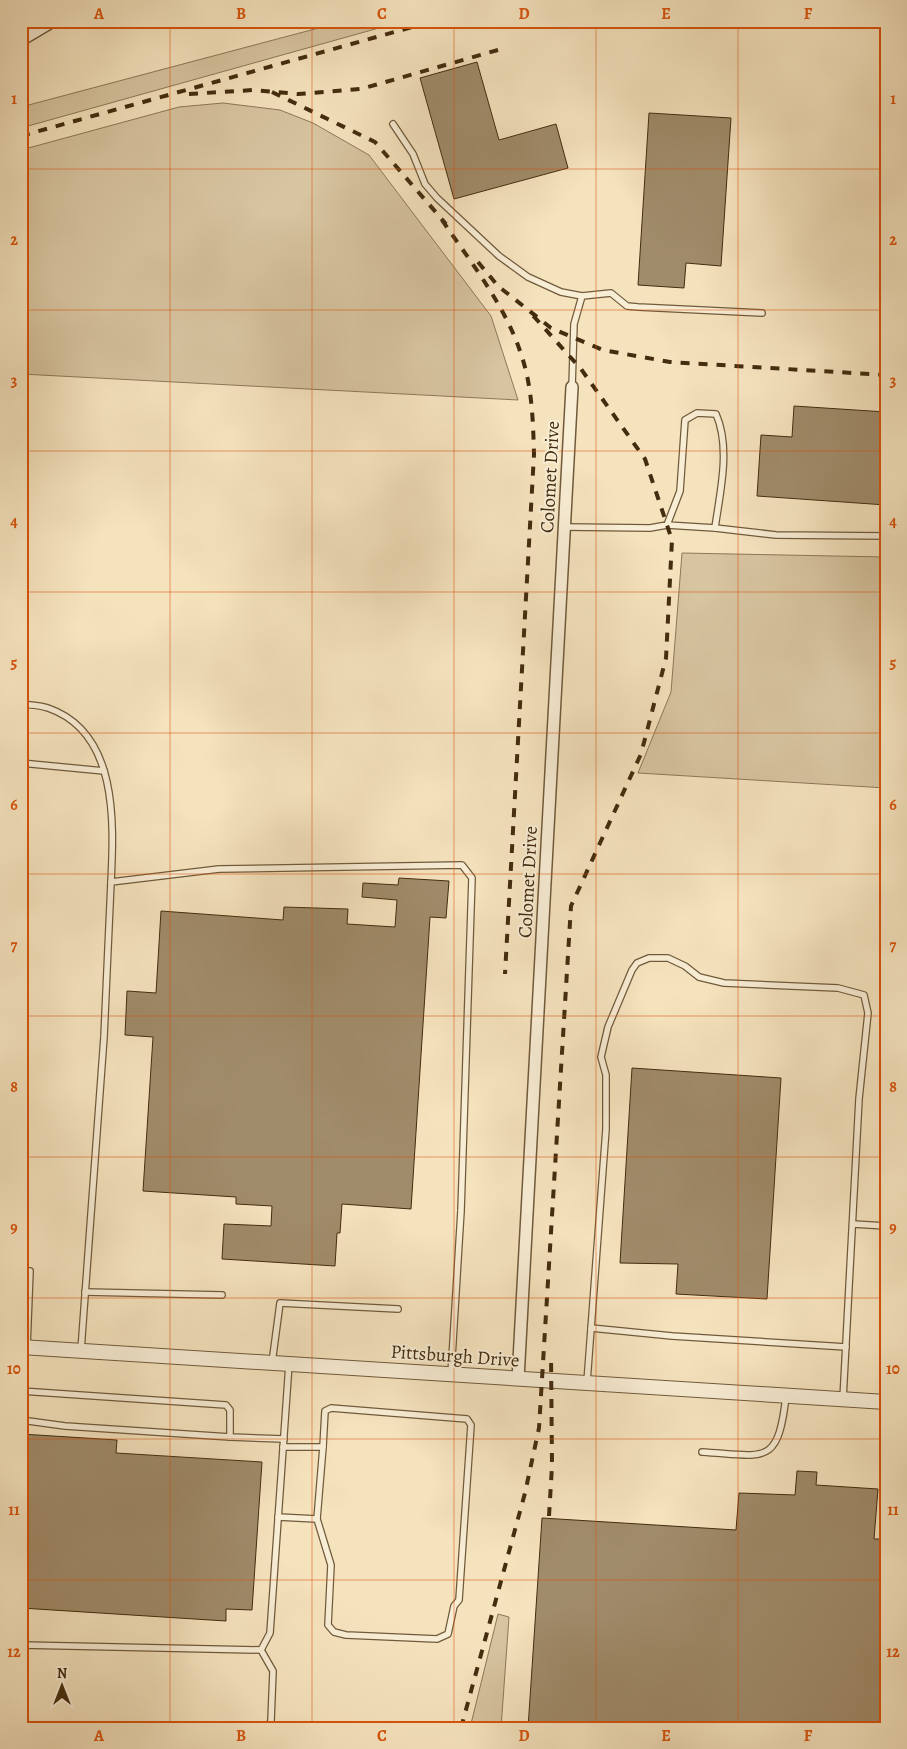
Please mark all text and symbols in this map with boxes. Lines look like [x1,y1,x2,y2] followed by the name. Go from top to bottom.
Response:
[93,3,105,25] text: A
[236,3,246,25] text: B
[377,3,387,25] text: C
[518,3,530,25] text: D
[661,3,671,25] text: E
[804,3,813,25] text: F
[11,88,17,110] text: 1
[890,88,896,110] text: 1
[10,229,18,251] text: 2
[889,229,897,251] text: 2
[11,370,18,392] text: 3
[890,370,897,392] text: 3
[534,420,566,534] street label: Colomet Drive
[10,511,18,533] text: 4
[889,511,897,533] text: 4
[11,652,18,674] text: 5
[890,652,897,674] text: 5
[10,794,18,816] text: 6
[889,794,897,816] text: 6
[512,825,544,939] street label: Colomet Drive
[11,935,18,957] text: 7
[890,935,897,957] text: 7
[10,1076,18,1098] text: 8
[889,1076,897,1098] text: 8
[10,1217,18,1239] text: 9
[889,1217,897,1239] text: 9
[390,1339,520,1373] street label: Pittsburgh Drive
[7,1358,21,1380] text: 10
[886,1358,900,1380] text: 10
[8,1499,20,1521] text: 11
[887,1499,899,1521] text: 11
[7,1641,21,1663] text: 12
[886,1641,900,1663] text: 12
[38,1662,88,1712] north arrow
[57,1664,67,1683] text: N
[93,1725,105,1747] text: A
[236,1725,246,1747] text: B
[377,1725,387,1747] text: C
[518,1725,530,1747] text: D
[661,1725,671,1747] text: E
[804,1725,813,1747] text: F

